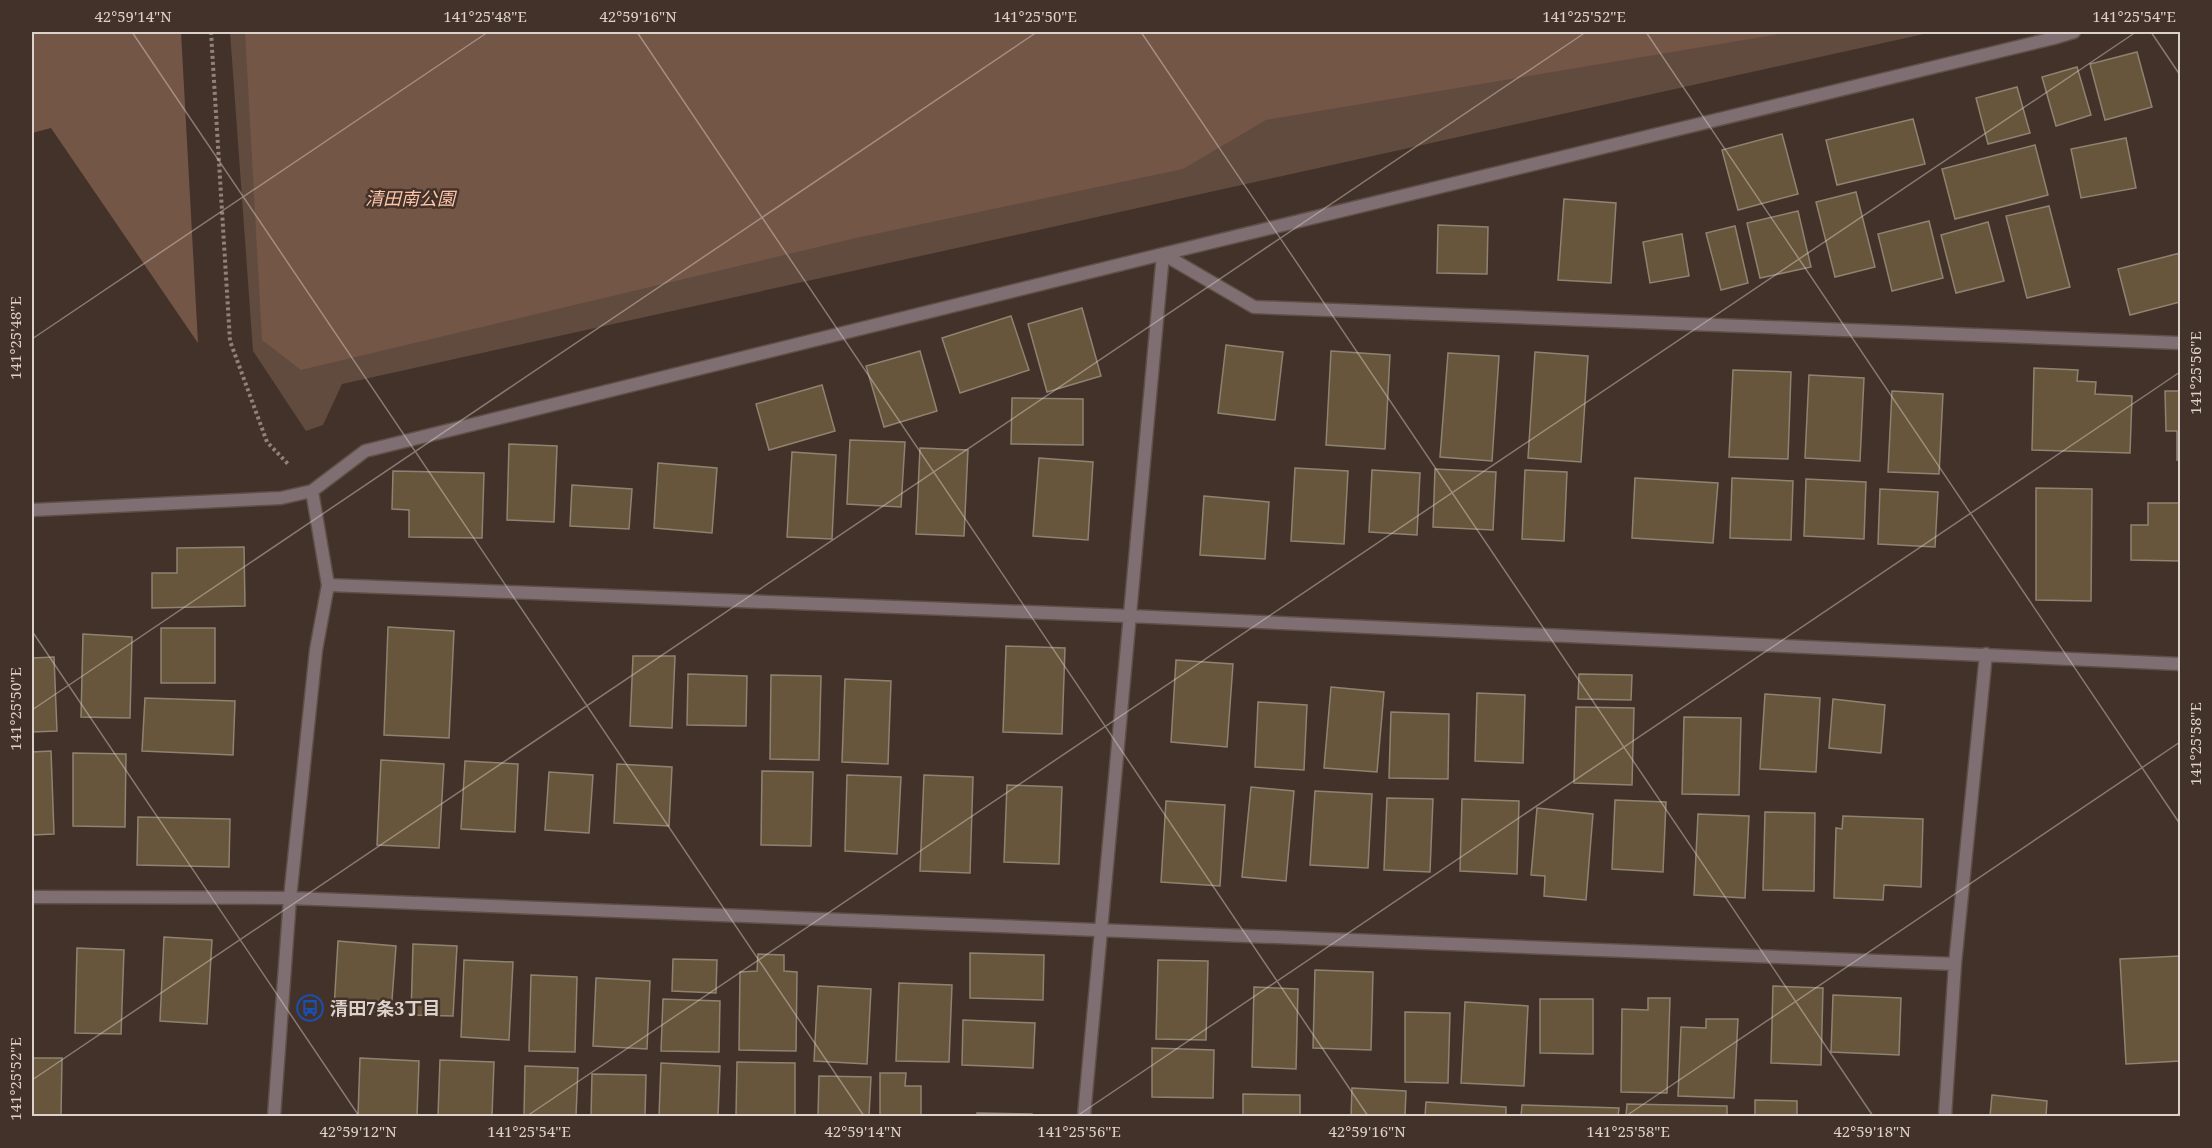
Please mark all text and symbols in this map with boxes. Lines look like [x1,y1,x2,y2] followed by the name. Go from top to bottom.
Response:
[94,6,172,26] text: 42°59'14"N
[443,6,527,26] text: 141°25'48"E
[599,6,677,26] text: 42°59'16"N
[993,6,1077,26] text: 141°25'50"E
[1542,6,1626,26] text: 141°25'52"E
[2092,6,2176,26] text: 141°25'54"E
[365,186,458,210] park label: 清田南公園
[5,296,25,380] text: 141°25'48"E
[2185,331,2205,415] text: 141°25'56"E
[5,667,25,751] text: 141°25'50"E
[2185,702,2205,786] text: 141°25'58"E
[295,993,325,1023] bus stop icon: 清田7条3丁目
[330,996,440,1020] place label: 清田7条3丁目
[5,1037,25,1121] text: 141°25'52"E
[319,1121,397,1141] text: 42°59'12"N
[487,1121,571,1141] text: 141°25'54"E
[824,1121,902,1141] text: 42°59'14"N
[1037,1121,1121,1141] text: 141°25'56"E
[1328,1121,1406,1141] text: 42°59'16"N
[1586,1121,1670,1141] text: 141°25'58"E
[1833,1121,1911,1141] text: 42°59'18"N

